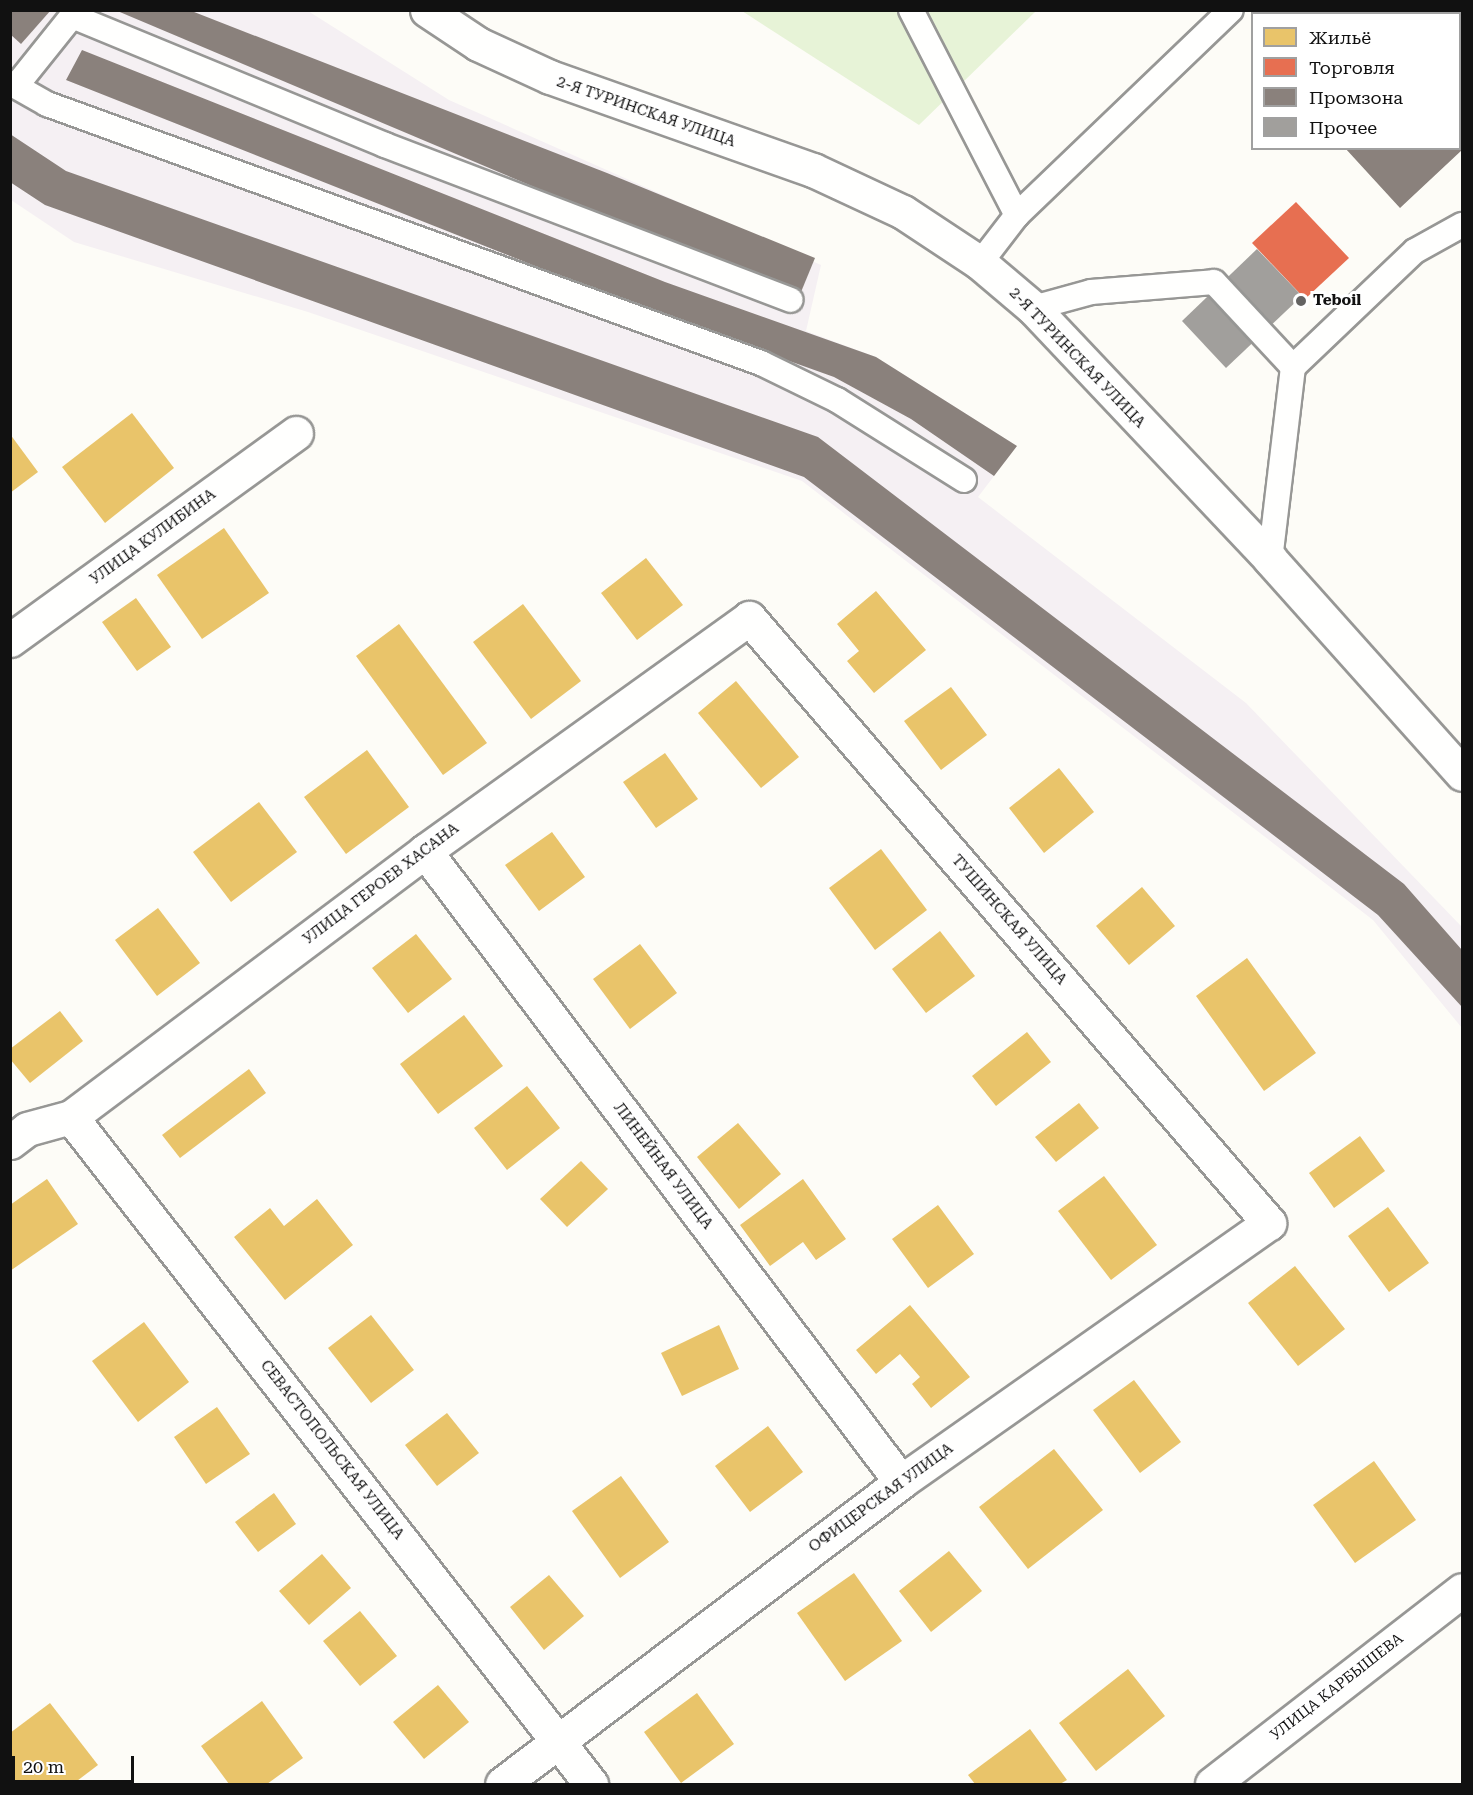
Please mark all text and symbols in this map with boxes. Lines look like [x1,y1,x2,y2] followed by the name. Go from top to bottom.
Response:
[1251,12,1461,150] legend
[1309,27,1371,48] text: Жильё
[1309,57,1395,78] text: Торговля
[554,73,738,151] street label: 2-Я ТУРИНСКАЯ УЛИЦА
[1309,87,1403,108] text: Промзона
[1309,117,1377,138] text: Прочее
[1005,284,1149,432] street label: 2-Я ТУРИНСКАЯ УЛИЦА
[1313,292,1361,310] place label: Teboil
[1294,294,1308,308] marker: Teboil
[87,485,219,589] street label: УЛИЦА КУЛИБИНА
[300,820,462,948] street label: УЛИЦА ГЕРОЕВ ХАСАНА
[948,851,1070,989] street label: ТУШИНСКАЯ УЛИЦА
[610,1099,716,1233] street label: ЛИНЕЙНАЯ УЛИЦА
[256,1357,408,1543] street label: СЕВАСТОПОЛЬСКАЯ УЛИЦА
[805,1440,957,1556] street label: ОФИЦЕРСКАЯ УЛИЦА
[1267,1630,1407,1744] street label: УЛИЦА КАРБЫШЕВА
[15,1744,136,1782] scale bar
[23,1756,64,1777] text: 20 m

